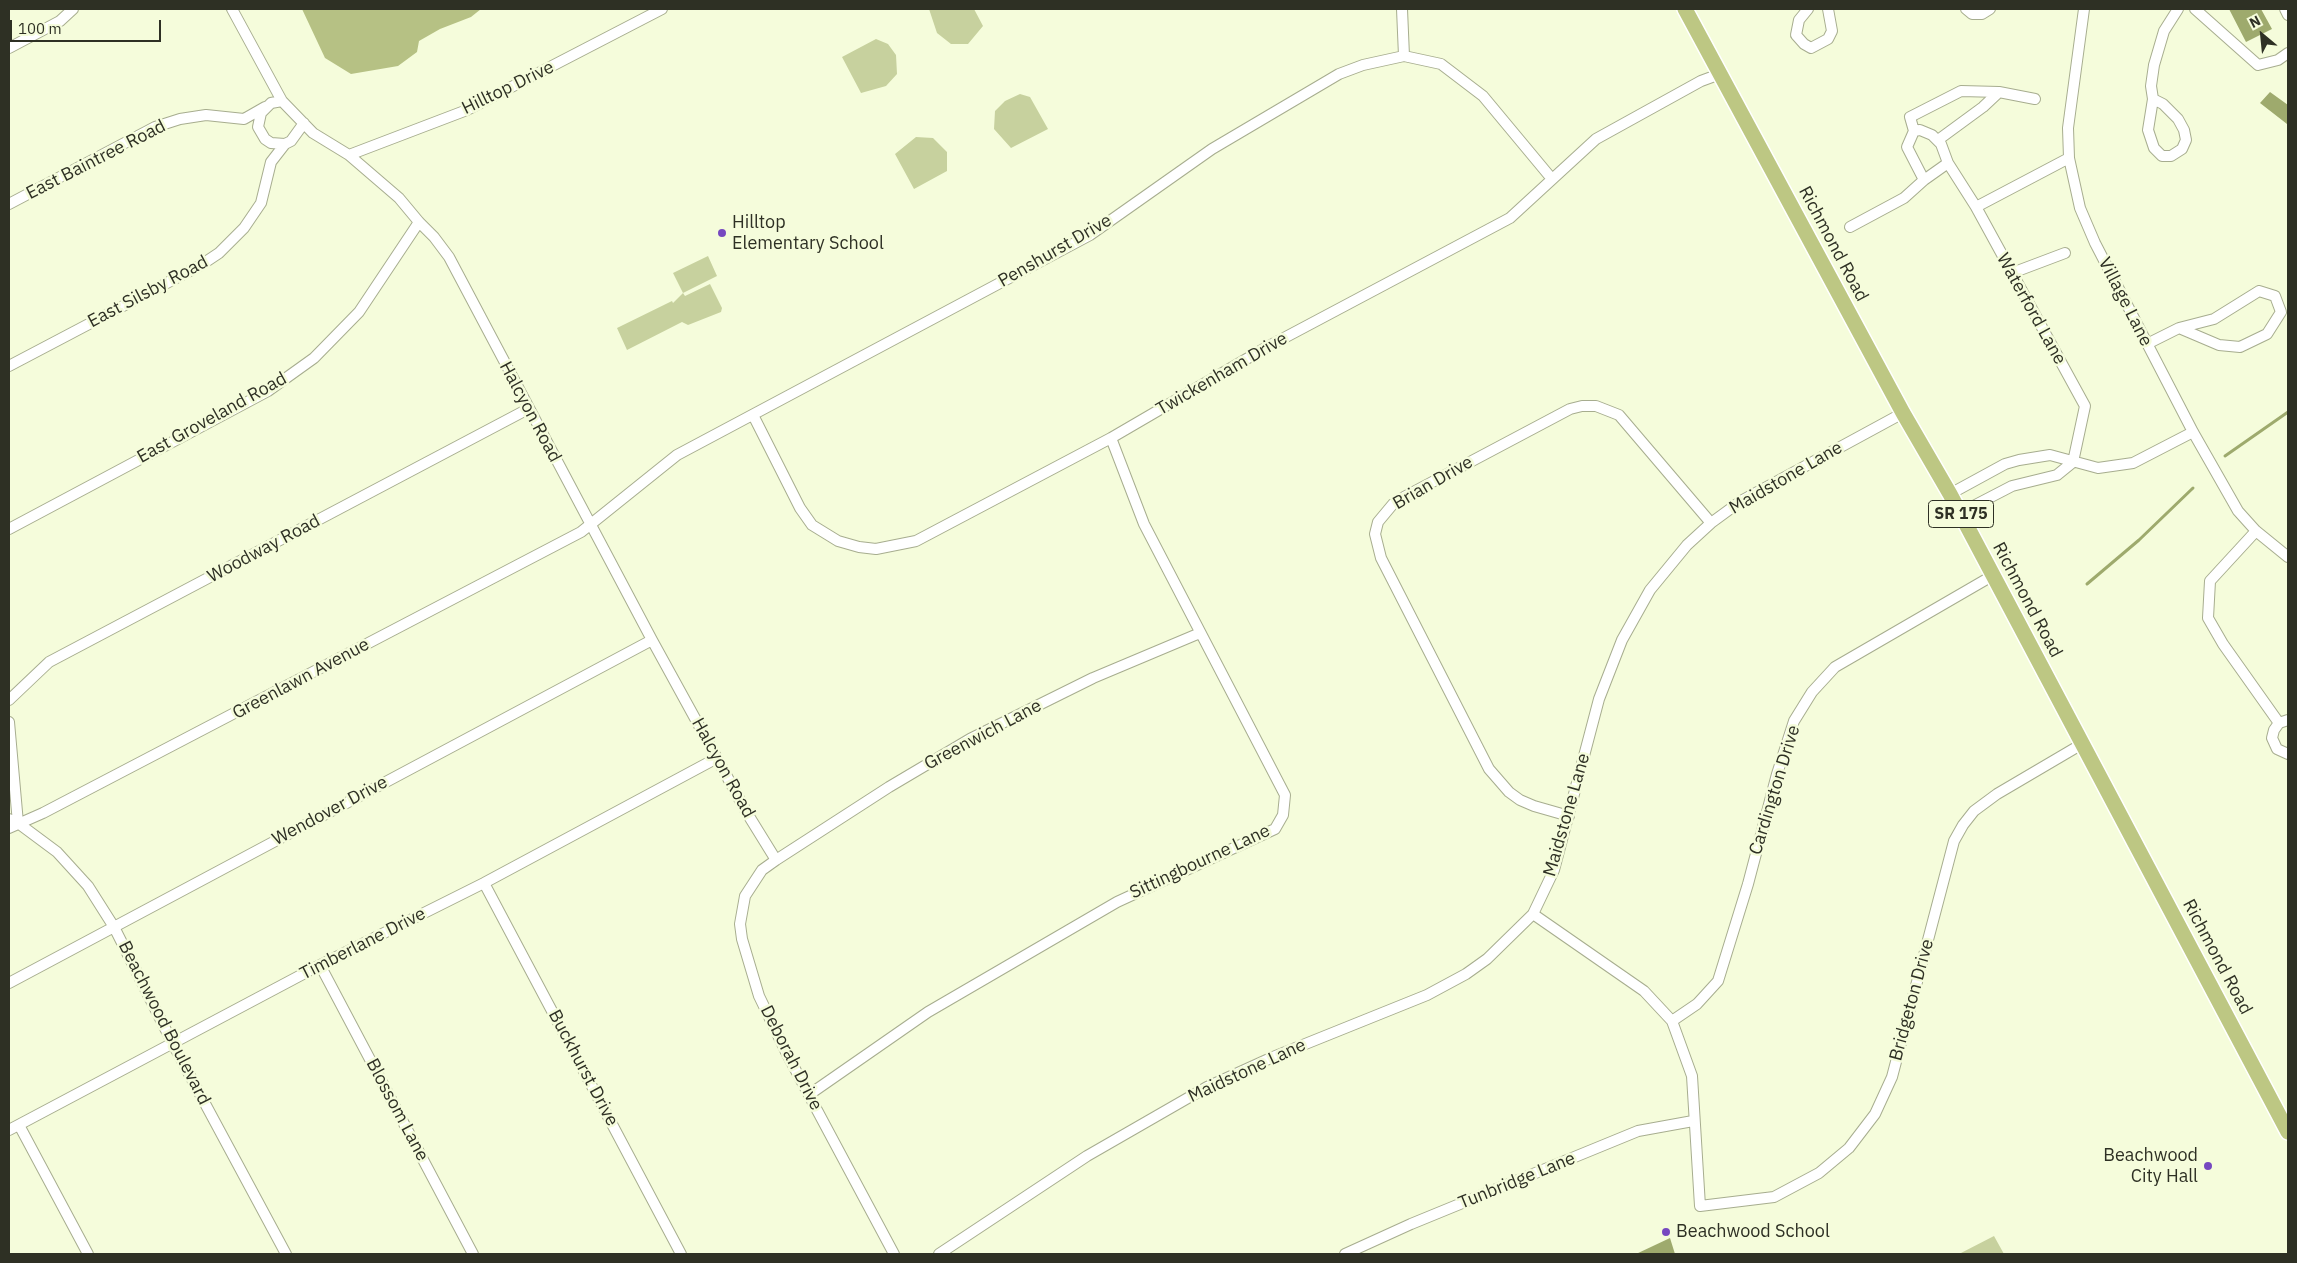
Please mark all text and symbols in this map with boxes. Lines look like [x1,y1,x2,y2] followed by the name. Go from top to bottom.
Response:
[12,10,164,42] scale bar
[2237,10,2287,60] north arrow
[2246,11,2264,32] text: N
[18,19,62,38] text: 100 m
[458,56,558,120] street label: Hilltop Drive
[23,116,169,204] street label: East Baintree Road
[1794,183,1872,305] street label: Richmond Road
[994,210,1116,292] street label: Penshurst Drive
[732,212,884,254] place label: Hilltop Elementary School
[716,227,728,239] marker: Hilltop Elementary School
[1991,250,2071,368] street label: Waterford Lane
[84,251,212,333] street label: East Silsby Road
[2093,254,2157,350] street label: Village Lane
[1153,328,1291,420] street label: Twickenham Drive
[494,358,566,466] street label: Halcyon Road
[133,368,291,468] street label: East Groveland Road
[1726,437,1846,519] street label: Maidstone Lane
[1389,451,1477,515] street label: Brian Drive
[1928,500,1994,528] road number: SR 175
[204,510,324,588] street label: Woodway Road
[1988,539,2066,661] street label: Richmond Road
[229,634,373,724] street label: Greenlawn Avenue
[921,695,1045,775] street label: Greenwich Lane
[687,714,759,822] street label: Halcyon Road
[1745,723,1805,857] street label: Cardington Drive
[1539,751,1595,879] street label: Maidstone Lane
[269,772,391,850] street label: Wendover Drive
[1127,820,1273,904] street label: Sittingbourne Lane
[2178,896,2256,1018] street label: Richmond Road
[297,903,429,985] street label: Timberlane Drive
[113,937,215,1109] street label: Beachwood Boulevard
[1885,937,1939,1063] street label: Bridgeton Drive
[755,1002,827,1114] street label: Deborah Drive
[543,1006,623,1130] street label: Buckhurst Drive
[1185,1034,1309,1108] street label: Maidstone Lane
[361,1055,433,1165] street label: Blossom Lane
[2103,1145,2198,1188] place label: Beachwood City Hall
[1455,1148,1579,1214] street label: Tunbridge Lane
[2202,1160,2214,1172] marker: Beachwood City Hall
[1676,1221,1830,1243] place label: Beachwood School
[1660,1226,1672,1238] marker: Beachwood School

